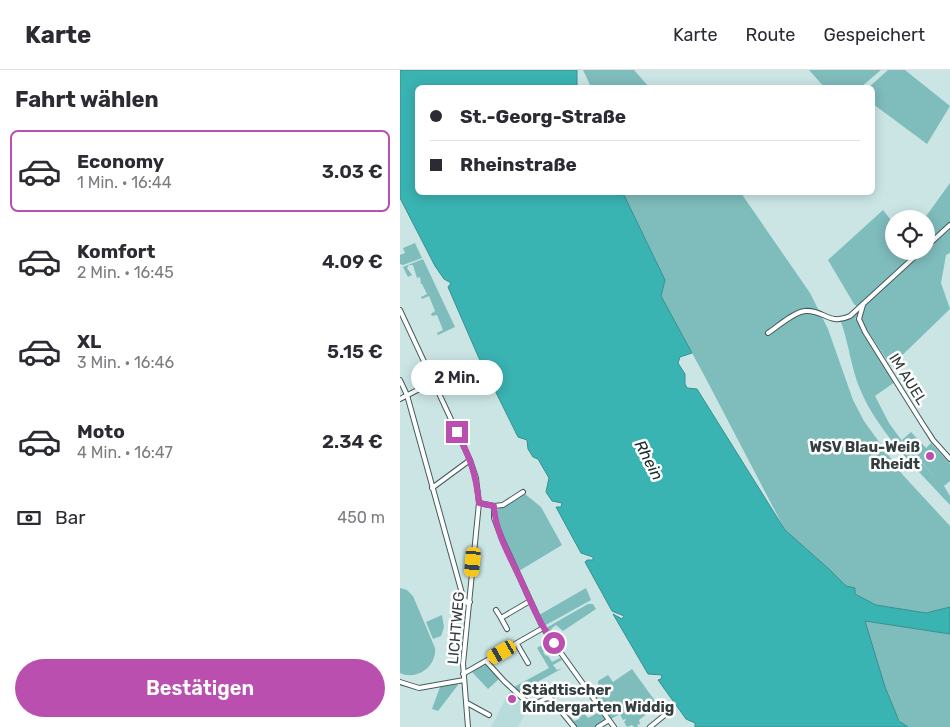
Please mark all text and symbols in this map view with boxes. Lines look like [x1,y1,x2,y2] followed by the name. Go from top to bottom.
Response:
[25,21,91,49] text: Karte
[673,24,717,46] text: Karte
[745,24,795,46] text: Route
[823,24,925,46] text: Gespeichert
[15,86,159,113] text: Fahrt wählen
[460,105,626,128] text: St.-Georg-Straße
[17,149,62,194] icon: car
[77,150,164,173] text: Economy
[460,153,577,176] text: Rheinstraße
[322,160,383,183] text: 3.03 €
[77,173,172,192] text: 1 Min. · 16:44
[885,210,935,260] map controls
[885,210,935,260] button: locate
[17,239,62,284] icon: car
[77,240,155,263] text: Komfort
[322,250,383,273] text: 4.09 €
[77,263,174,282] text: 2 Min. · 16:45
[17,329,62,374] icon: car
[77,330,101,353] text: XL
[327,340,383,363] text: 5.15 €
[885,350,931,408] street label: IM AUEL
[77,353,174,372] text: 3 Min. · 16:46
[411,360,503,394] callout: 2 Min.
[434,368,480,387] text: 2 Min.
[17,419,62,464] icon: car
[77,420,125,443] text: Moto
[446,421,468,443] route end
[322,430,383,453] text: 2.34 €
[631,437,667,483] water label: Rhein
[810,438,920,473] place label: WSV Blau-Weiß Rheidt
[77,443,173,462] text: 4 Min. · 16:47
[924,450,936,462] marker: WSV Blau-Weiß Rheidt
[15,504,43,532] icon: cash
[55,506,85,529] text: Bar
[337,508,385,527] text: 450 m
[464,546,481,578] car
[444,591,468,665] street label: LICHTWEG
[543,632,565,654] route start
[485,638,518,666] car
[15,659,385,717] button: Bestätigen
[522,681,674,716] place label: Städtischer Kindergarten Widdig
[506,693,518,705] marker: Städtischer Kindergarten Widdig

